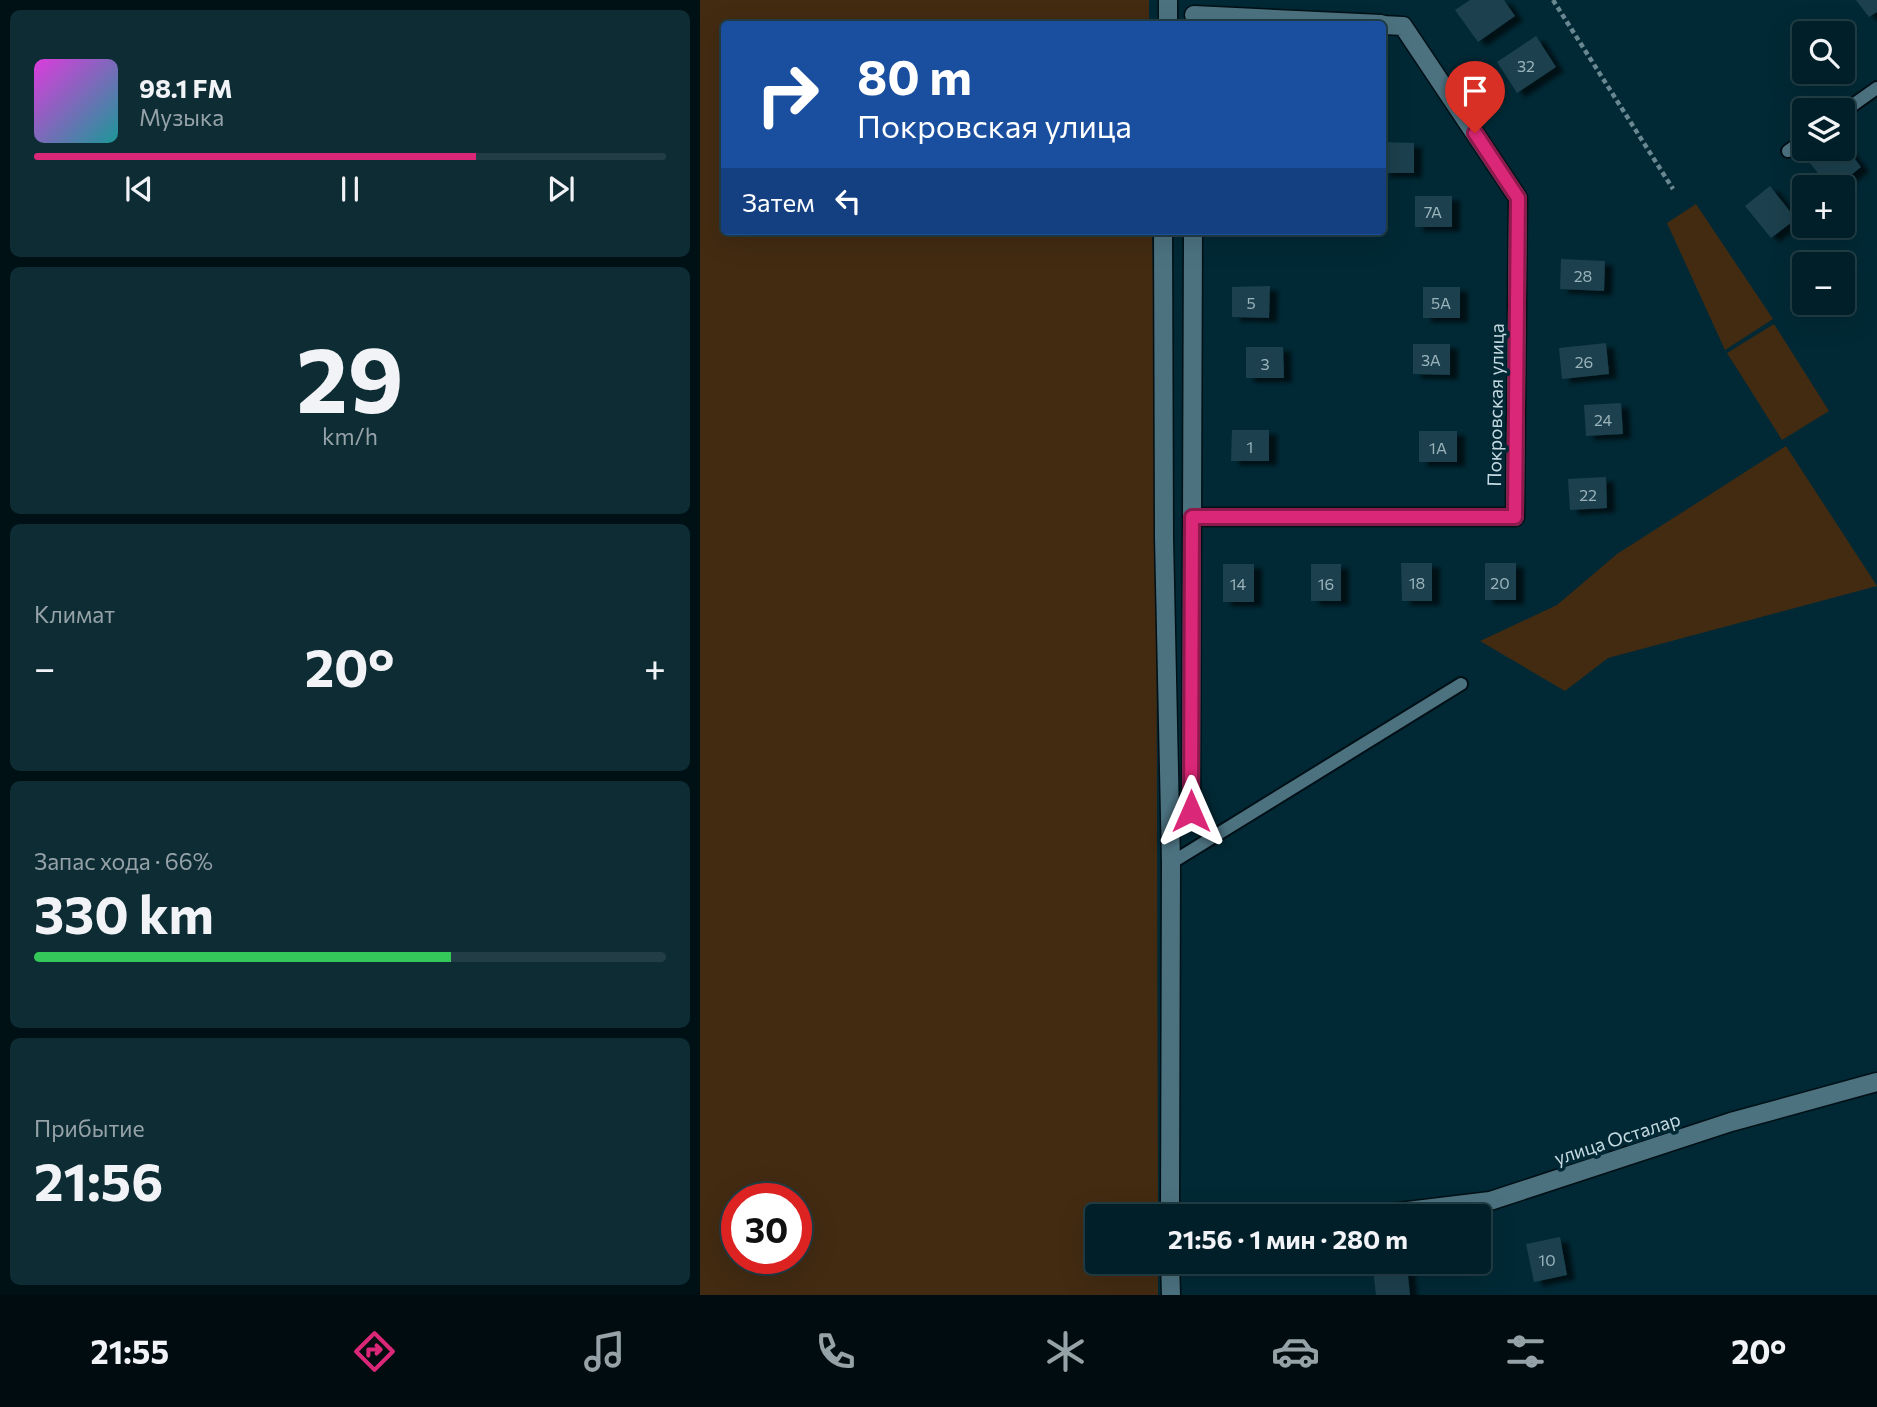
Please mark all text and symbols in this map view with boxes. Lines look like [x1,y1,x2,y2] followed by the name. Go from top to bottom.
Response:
[1792,21,1855,315] map controls
[1792,21,1855,84] button: search
[857,45,972,105] text: 80 m
[742,49,833,140] icon: right
[1517,56,1535,75] house number: 32
[1445,61,1505,133] pin
[139,72,233,103] text: 98.1 FM
[1456,72,1494,110] icon: arrive
[1792,98,1855,161] button: layers
[139,103,224,131] text: Музыка
[857,105,1132,145] text: Покровская улица
[120,170,158,208] icon: previous
[331,170,369,208] icon: pause
[542,170,580,208] icon: next
[1792,175,1855,238] button: +
[829,182,867,220] icon: left
[742,186,815,217] text: Затем
[1424,202,1442,221] house number: 7А
[1792,252,1855,315] button: −
[1574,266,1592,285] house number: 28
[1246,293,1256,312] house number: 5
[1431,293,1451,312] house number: 5А
[296,320,404,432] text: 29
[1482,323,1508,487] street label: Покровская улица
[1421,350,1441,369] house number: 3А
[1575,352,1593,371] house number: 26
[1260,354,1270,373] house number: 3
[1594,410,1612,429] house number: 24
[322,422,378,450] text: km/h
[1247,437,1253,456] house number: 1
[1429,438,1447,457] house number: 1А
[1579,485,1597,504] house number: 22
[1409,573,1425,592] house number: 18
[1490,573,1510,592] house number: 20
[1230,574,1247,593] house number: 14
[1318,574,1334,593] house number: 16
[34,600,115,628] text: Климат
[305,634,395,698] text: 20°
[34,643,56,690] text: −
[644,643,666,690] text: +
[1154,774,1228,848] position arrow
[34,847,213,875] text: Запас хода · 66%
[34,881,214,945] text: 330 km
[1551,1107,1683,1169] street label: улица Осталар
[34,1114,145,1142] text: Прибытие
[34,1148,163,1212] text: 21:56
[721,1183,812,1274] speed limit sign: 30
[1168,1223,1408,1254] text: 21:56 · 1 мин · 280 m
[1538,1250,1556,1269] house number: 10
[350,1327,399,1376] icon: directions
[580,1327,629,1376] icon: music
[811,1327,860,1376] icon: phone
[1041,1327,1090,1376] icon: climate
[1271,1327,1320,1376] icon: car
[1501,1327,1550,1376] icon: filters
[91,1331,169,1371] text: 21:55
[1731,1331,1786,1371] text: 20°

